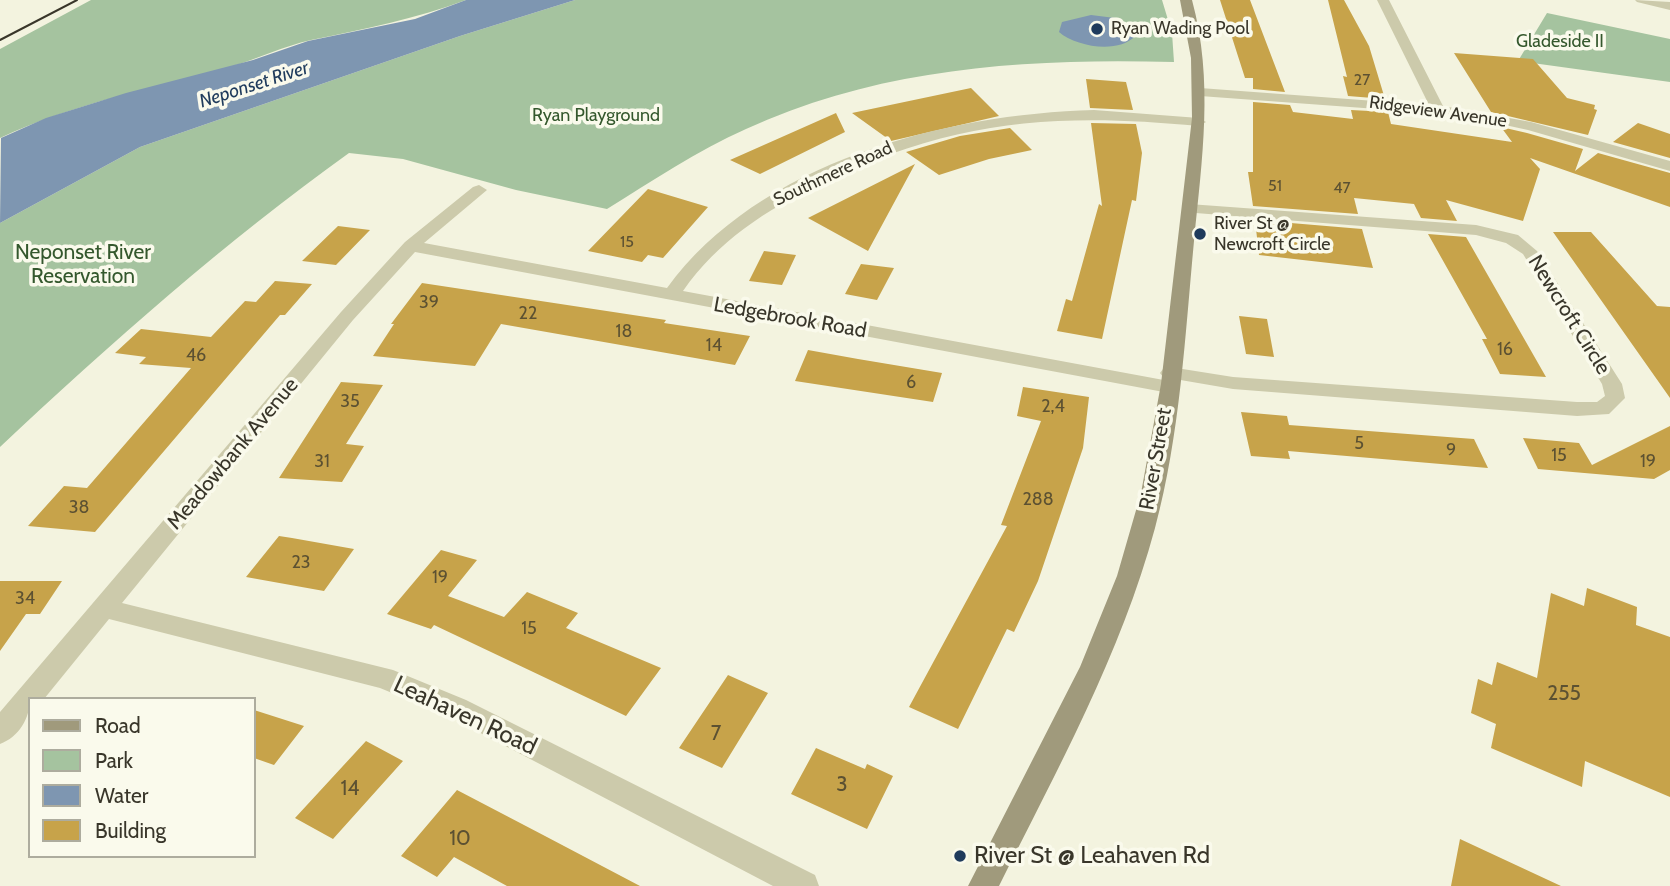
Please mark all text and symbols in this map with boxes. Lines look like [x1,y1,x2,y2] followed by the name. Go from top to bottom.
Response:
[1111,18,1249,40] place label: Ryan Wading Pool
[1089,21,1105,37] marker: Ryan Wading Pool
[1516,31,1604,53] park label: Gladeside II
[196,57,312,113] water label: Neponset River
[1354,70,1370,90] house number: 27
[1368,92,1508,132] street label: Ridgeview Avenue
[532,105,660,127] park label: Ryan Playground
[770,137,896,211] street label: Southmere Road
[1268,176,1282,196] house number: 51
[1333,178,1351,198] house number: 47
[1214,213,1331,256] place label: River St @ Newcroft Circle
[1192,226,1208,242] marker: River St @ Newcroft Circle
[620,232,634,252] house number: 15
[15,240,151,290] park label: Neponset River Reservation
[1522,251,1616,379] street label: Newcroft Circle
[419,292,439,314] house number: 39
[712,292,868,344] street label: Ledgebrook Road
[519,303,537,325] house number: 22
[616,321,632,343] house number: 18
[706,335,722,357] house number: 14
[1497,339,1513,361] house number: 16
[186,345,206,367] house number: 46
[906,372,916,394] house number: 6
[162,373,304,535] street label: Meadowbank Avenue
[340,391,360,413] house number: 35
[1041,396,1065,418] house number: 2,4
[1135,406,1177,512] street label: River Street
[1354,433,1364,455] house number: 5
[1446,440,1456,462] house number: 9
[1551,445,1567,467] house number: 15
[314,451,330,473] house number: 31
[1640,451,1656,473] house number: 19
[1022,489,1054,511] house number: 288
[69,497,89,519] house number: 38
[291,552,311,574] house number: 23
[432,567,448,589] house number: 19
[15,588,35,610] house number: 34
[521,618,537,640] house number: 15
[389,670,541,762] street label: Leahaven Road
[1547,681,1581,707] house number: 255
[28,697,256,858] legend
[95,713,141,738] text: Road
[711,721,721,747] house number: 7
[95,748,133,773] text: Park
[836,772,848,798] house number: 3
[341,776,359,802] house number: 14
[95,783,148,808] text: Water
[95,818,166,843] text: Building
[449,826,471,852] house number: 10
[974,842,1210,870] place label: River St @ Leahaven Rd
[952,848,968,864] marker: River St @ Leahaven Rd

